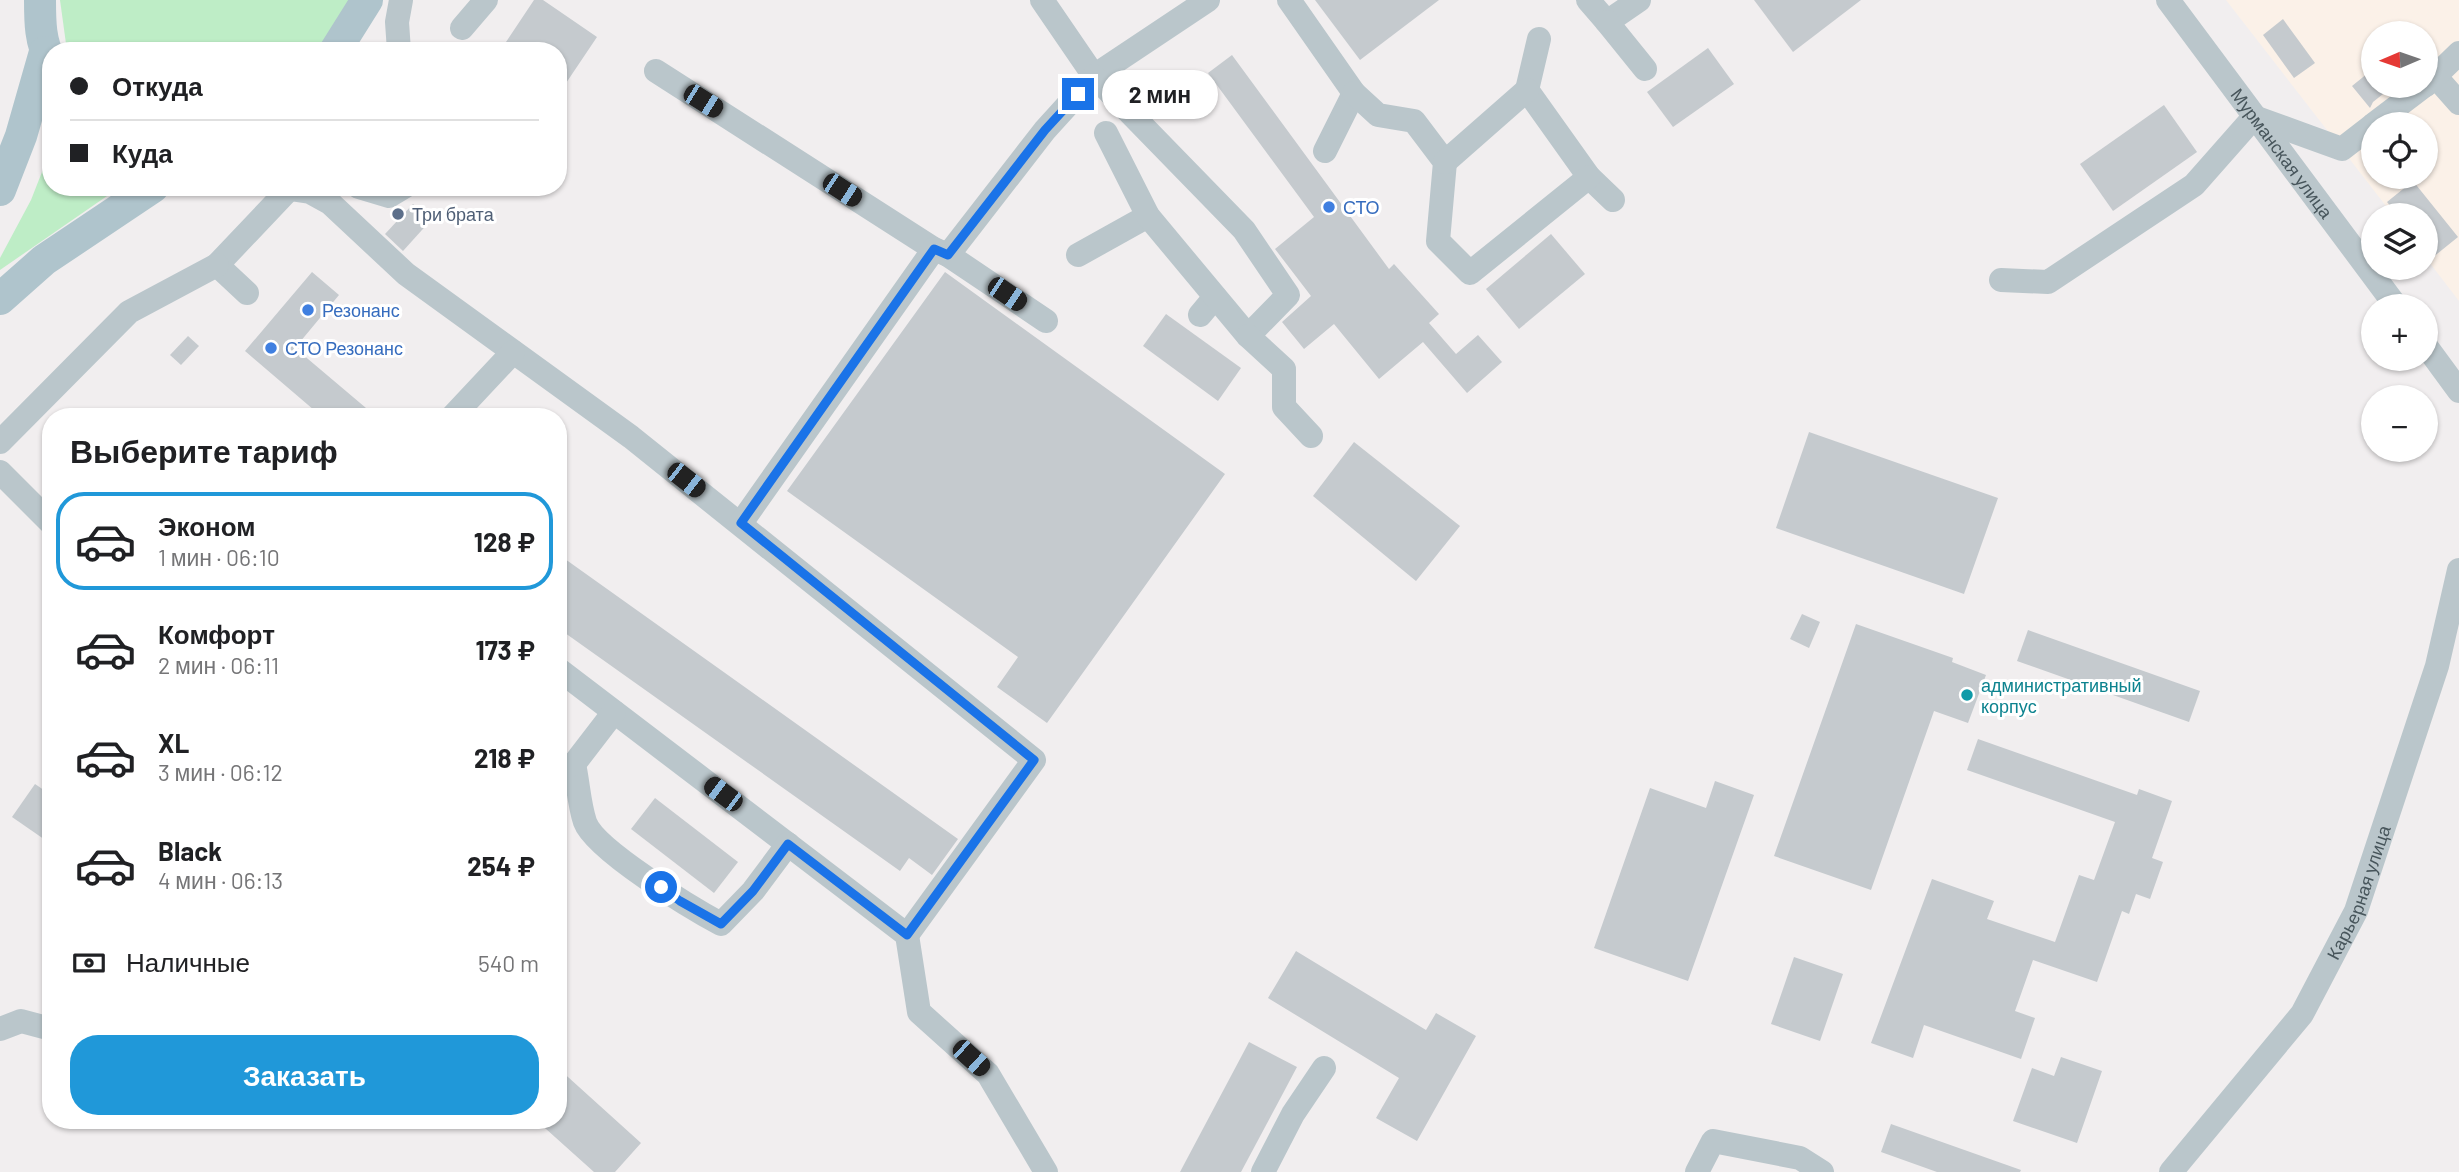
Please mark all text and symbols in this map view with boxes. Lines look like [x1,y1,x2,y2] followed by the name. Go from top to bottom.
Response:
[2361,21,2438,98] north arrow
[2361,21,2438,462] map controls
[112,70,203,101] text: Откуда
[1102,70,1218,119] callout: 2 мин
[1062,78,1094,110] route end
[1129,80,1191,108] text: 2 мин
[680,81,727,121] car
[2227,84,2338,223] street label: Мурманская улица
[2361,112,2438,189] button: locate
[112,137,173,168] text: Куда
[819,170,866,210] car
[1343,196,1380,218] place label: СТО
[1321,199,1337,215] marker: СТО
[412,203,495,225] place label: Три брата
[2361,203,2438,280] button: layers
[390,206,406,222] marker: Три брата
[984,274,1031,314] car
[2361,294,2438,371] button: +
[322,299,400,321] place label: Резонанс
[300,302,316,318] marker: Резонанс
[285,337,403,359] place label: СТО Резонанс
[263,340,279,356] marker: СТО Резонанс
[2361,385,2438,462] button: −
[70,431,338,469] text: Выберите тариф
[663,459,710,501] car
[74,510,137,573] icon: car
[158,510,256,541] text: Эконом
[474,526,535,557] text: 128 ₽
[158,543,280,571] text: 1 мин · 06:10
[74,618,137,681] icon: car
[158,618,275,649] text: Комфорт
[475,634,535,665] text: 173 ₽
[158,651,279,679] text: 2 мин · 06:11
[1981,674,2142,717] place label: административный корпус
[1959,687,1975,703] marker: административный корпус
[74,726,137,789] icon: car
[158,727,189,758] text: XL
[474,742,535,773] text: 218 ₽
[158,758,283,786] text: 3 мин · 06:12
[700,773,747,815] car
[2322,821,2395,963] street label: Карьерная улица
[74,834,137,897] icon: car
[158,835,222,866] text: Black
[467,850,535,881] text: 254 ₽
[158,866,283,894] text: 4 мин · 06:13
[645,871,677,903] route start
[70,944,108,982] icon: cash
[126,946,250,977] text: Наличные
[478,949,539,977] text: 540 m
[70,1035,539,1115] button: Заказать
[949,1036,994,1080] car

